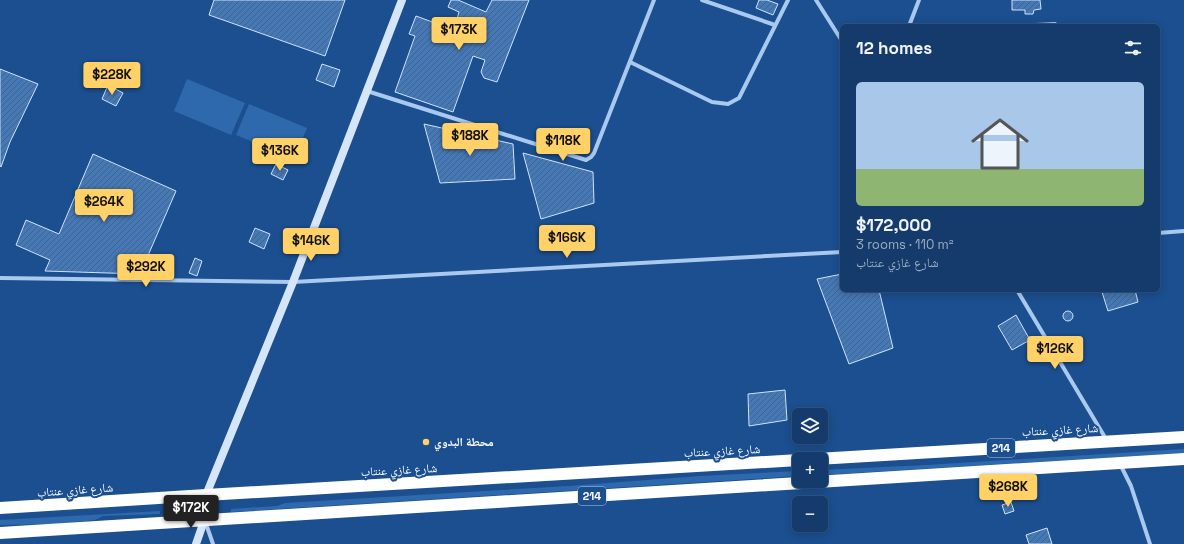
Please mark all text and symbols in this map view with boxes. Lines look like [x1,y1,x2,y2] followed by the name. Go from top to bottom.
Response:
[431,17,487,51] pin: $173K
[441,21,478,38] text: $173K
[856,37,932,59] text: 12 homes
[1122,37,1144,59] icon: filters
[84,62,140,96] pin: $228K
[92,66,132,83] text: $228K
[964,108,1036,180] icon: home
[442,123,498,157] pin: $188K
[451,127,489,144] text: $188K
[535,128,591,162] pin: $118K
[545,132,581,149] text: $118K
[252,138,308,172] pin: $136K
[261,142,299,159] text: $136K
[76,189,132,223] pin: $264K
[84,193,124,210] text: $264K
[856,214,931,236] text: $172,000
[539,225,595,259] pin: $166K
[283,228,339,262] pin: $146K
[548,229,586,246] text: $166K
[292,232,330,249] text: $146K
[856,236,954,253] text: 3 rooms · 110 m²
[118,254,174,288] pin: $292K
[856,254,939,271] text: شارع غازي عنتاب
[126,258,166,275] text: $292K
[1027,336,1083,370] pin: $126K
[1036,340,1074,357] text: $126K
[792,408,828,532] map controls
[792,408,828,444] button: layers
[1021,420,1099,442] street label: شارع غازي عنتاب
[434,434,494,452] place label: محطة البدوي
[421,437,431,447] marker: محطة البدوي
[987,439,1015,457] road number: 214
[683,441,761,463] street label: شارع غازي عنتاب
[792,452,828,488] button: +
[360,460,438,482] street label: شارع غازي عنتاب
[980,474,1036,508] pin: $268K
[988,478,1028,495] text: $268K
[36,479,114,503] street label: شارع غازي عنتاب
[578,487,606,505] road number: 214
[163,495,219,529] pin: $172K
[792,496,828,532] button: −
[173,499,209,516] text: $172K

